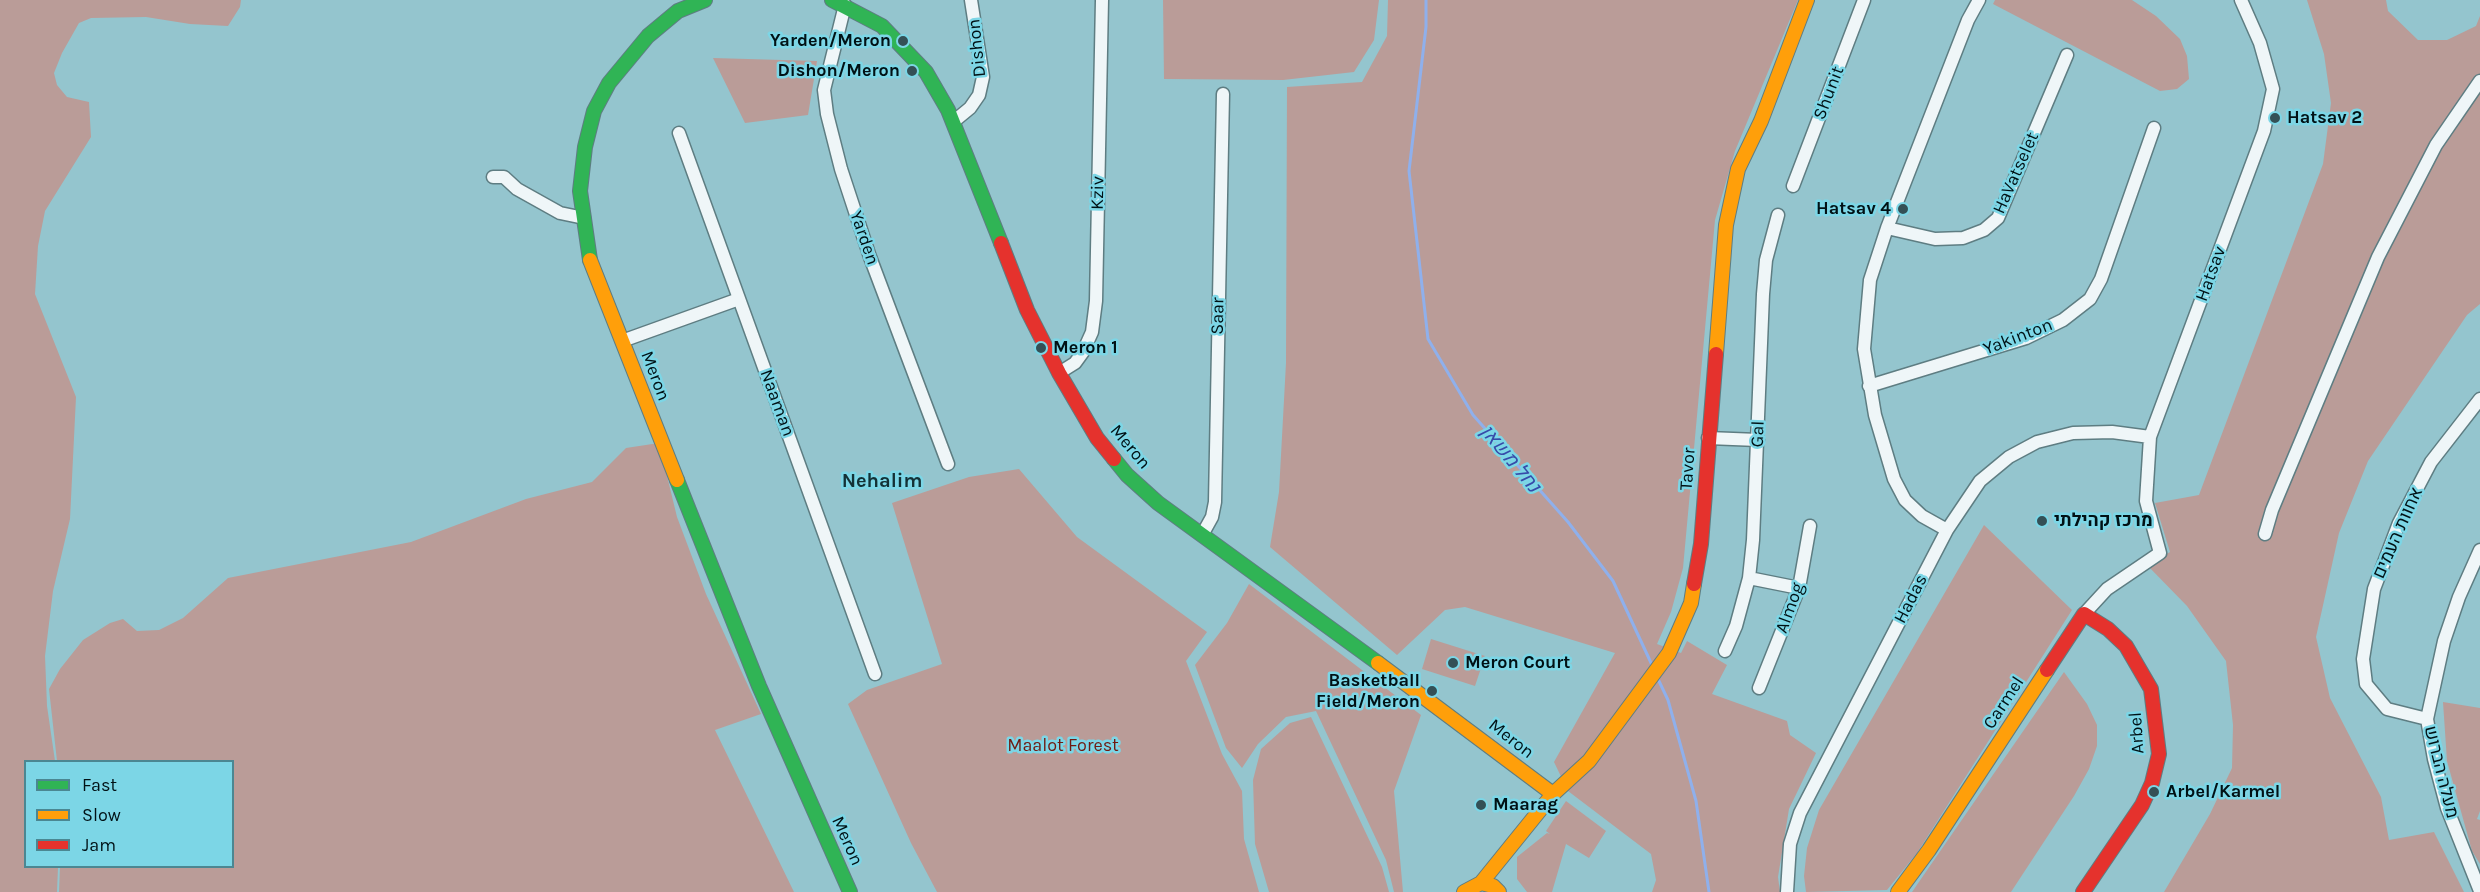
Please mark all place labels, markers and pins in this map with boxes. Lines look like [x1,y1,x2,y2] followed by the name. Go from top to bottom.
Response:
[770,30,891,52] place label: Yarden/Meron
[896,34,910,48] marker: Yarden/Meron
[777,60,900,82] place label: Dishon/Meron
[905,64,919,78] marker: Dishon/Meron
[2287,107,2362,129] place label: Hatsav 2
[2268,111,2282,125] marker: Hatsav 2
[1816,198,1891,220] place label: Hatsav 4
[1896,202,1910,216] marker: Hatsav 4
[1053,337,1118,359] place label: Meron 1
[1034,341,1048,355] marker: Meron 1
[2054,510,2153,532] place label: מרכז קהילתי
[2035,514,2049,528] marker: מרכז קהילתי
[1465,652,1570,674] place label: Meron Court
[1446,656,1460,670] marker: Meron Court
[1316,670,1420,712] place label: Basketball Field/Meron
[1425,684,1439,698] marker: Basketball Field/Meron
[2166,781,2280,803] place label: Arbel/Karmel
[2147,785,2161,799] marker: Arbel/Karmel
[1493,794,1558,816] place label: Maarag
[1474,798,1488,812] marker: Maarag

